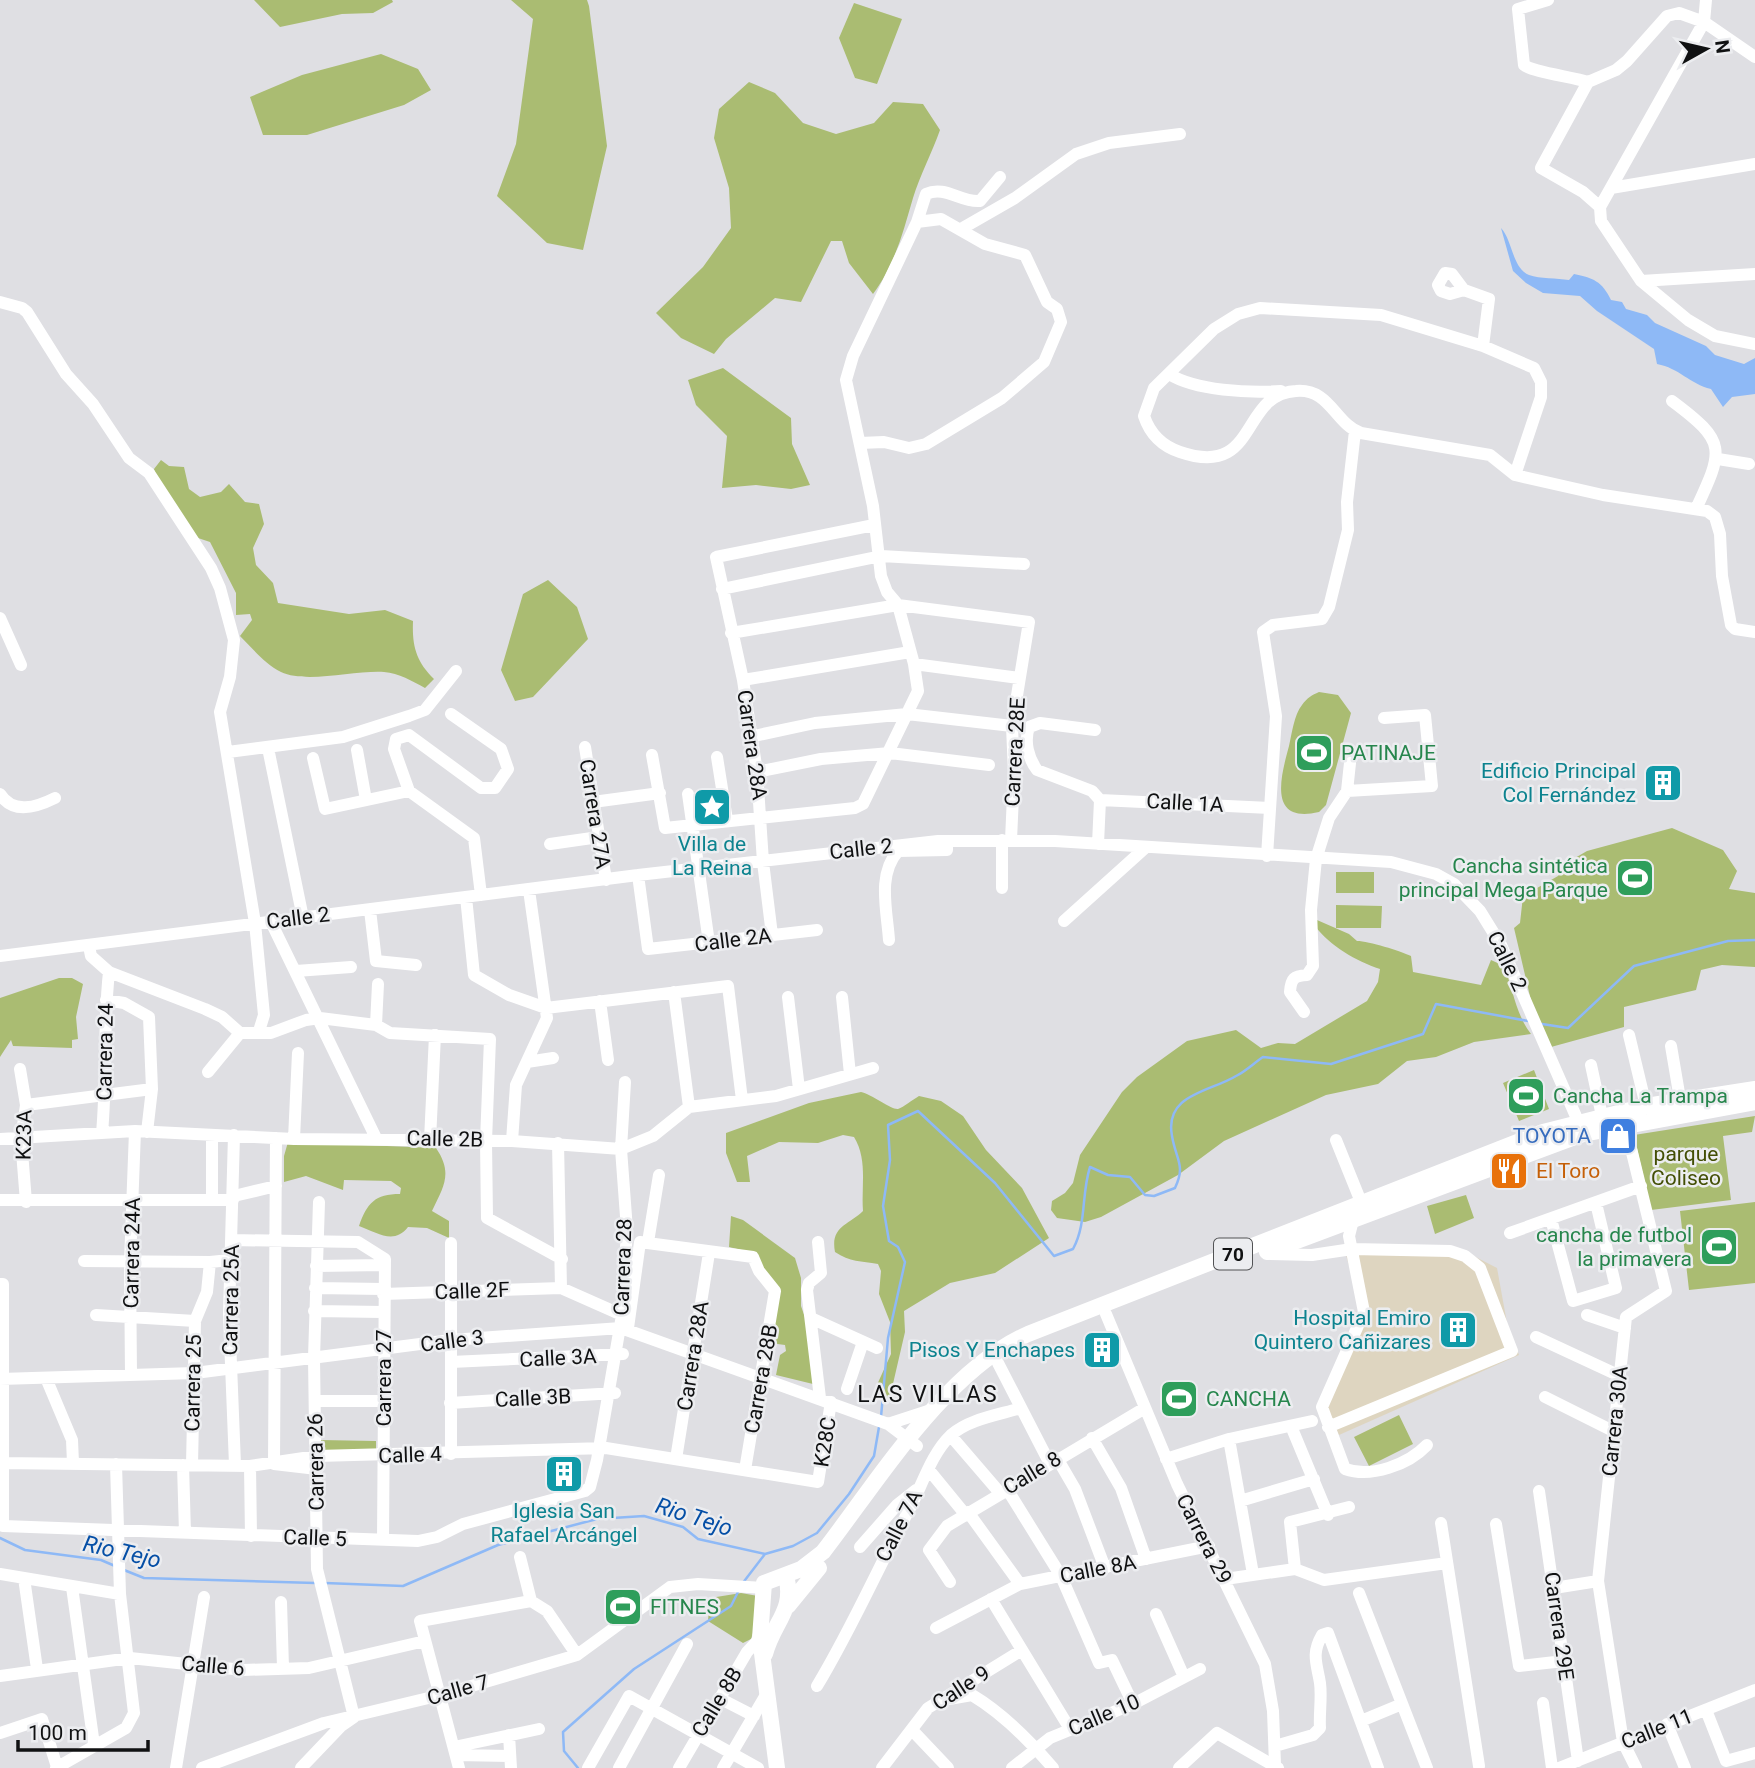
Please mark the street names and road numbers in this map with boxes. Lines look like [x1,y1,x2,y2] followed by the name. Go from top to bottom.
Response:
[732,688,772,802] street label: Carrera 28A
[1000,697,1030,807] street label: Carrera 28E
[574,757,616,871] street label: Carrera 27A
[1146,789,1224,817] street label: Calle 1A
[828,834,894,864] street label: Calle 2
[265,902,331,934] street label: Calle 2
[693,923,773,957] street label: Calle 2A
[1482,927,1532,995] street label: Calle 2
[92,1003,118,1101] street label: Carrera 24
[12,1109,36,1160] street label: K23A
[407,1126,483,1152] street label: Calle 2B
[119,1197,145,1309] street label: Carrera 24A
[609,1218,637,1316] street label: Carrera 28
[1214,1238,1252,1270] road number: 70
[218,1244,244,1356] street label: Carrera 25A
[434,1278,510,1304] street label: Calle 2F
[672,1299,714,1413] street label: Carrera 28A
[740,1323,782,1435] street label: Carrera 28B
[419,1325,485,1357] street label: Calle 3
[372,1329,396,1427] street label: Carrera 27
[180,1334,206,1432] street label: Carrera 25
[519,1344,597,1372] street label: Calle 3A
[1597,1364,1633,1477] street label: Carrera 30A
[494,1384,572,1412] street label: Calle 3B
[303,1413,329,1511] street label: Carrera 26
[809,1415,841,1469] street label: K28C
[378,1442,442,1468] street label: Calle 4
[999,1446,1065,1500] street label: Calle 8
[871,1486,927,1566] street label: Calle 7A
[1171,1490,1237,1588] street label: Carrera 29
[283,1525,347,1551] street label: Calle 5
[1058,1550,1138,1588] street label: Calle 8A
[1540,1570,1578,1682] street label: Carrera 29E
[180,1651,246,1681] street label: Calle 6
[928,1661,994,1715] street label: Calle 9
[687,1663,747,1741] street label: Calle 8B
[424,1670,492,1710] street label: Calle 7
[1065,1689,1143,1741] street label: Calle 10
[1618,1704,1696,1754] street label: Calle 11

